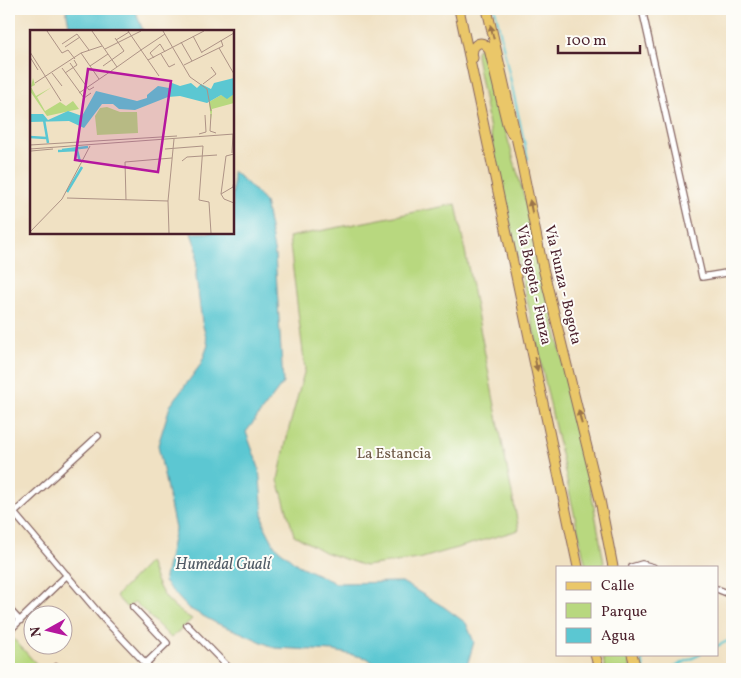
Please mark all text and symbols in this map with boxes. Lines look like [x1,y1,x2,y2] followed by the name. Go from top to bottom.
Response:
[558,22,641,54] scale bar
[488,24,496,39] one-way arrow
[30,30,234,234] inset map
[566,31,606,52] text: 100 m
[527,200,535,215] one-way arrow
[510,223,556,347] street label: Vía Bogota - Funza
[538,223,586,347] street label: Vía Funza - Bogota
[532,357,540,372] one-way arrow
[576,409,584,424] one-way arrow
[357,444,431,465] park label: La Estancia
[175,554,273,576] water label: Humedal Gualí
[556,566,718,656] legend
[601,576,634,597] text: Calle
[601,602,647,623] text: Parque
[22,606,72,656] north arrow
[26,625,47,638] text: N
[601,626,635,647] text: Agua

